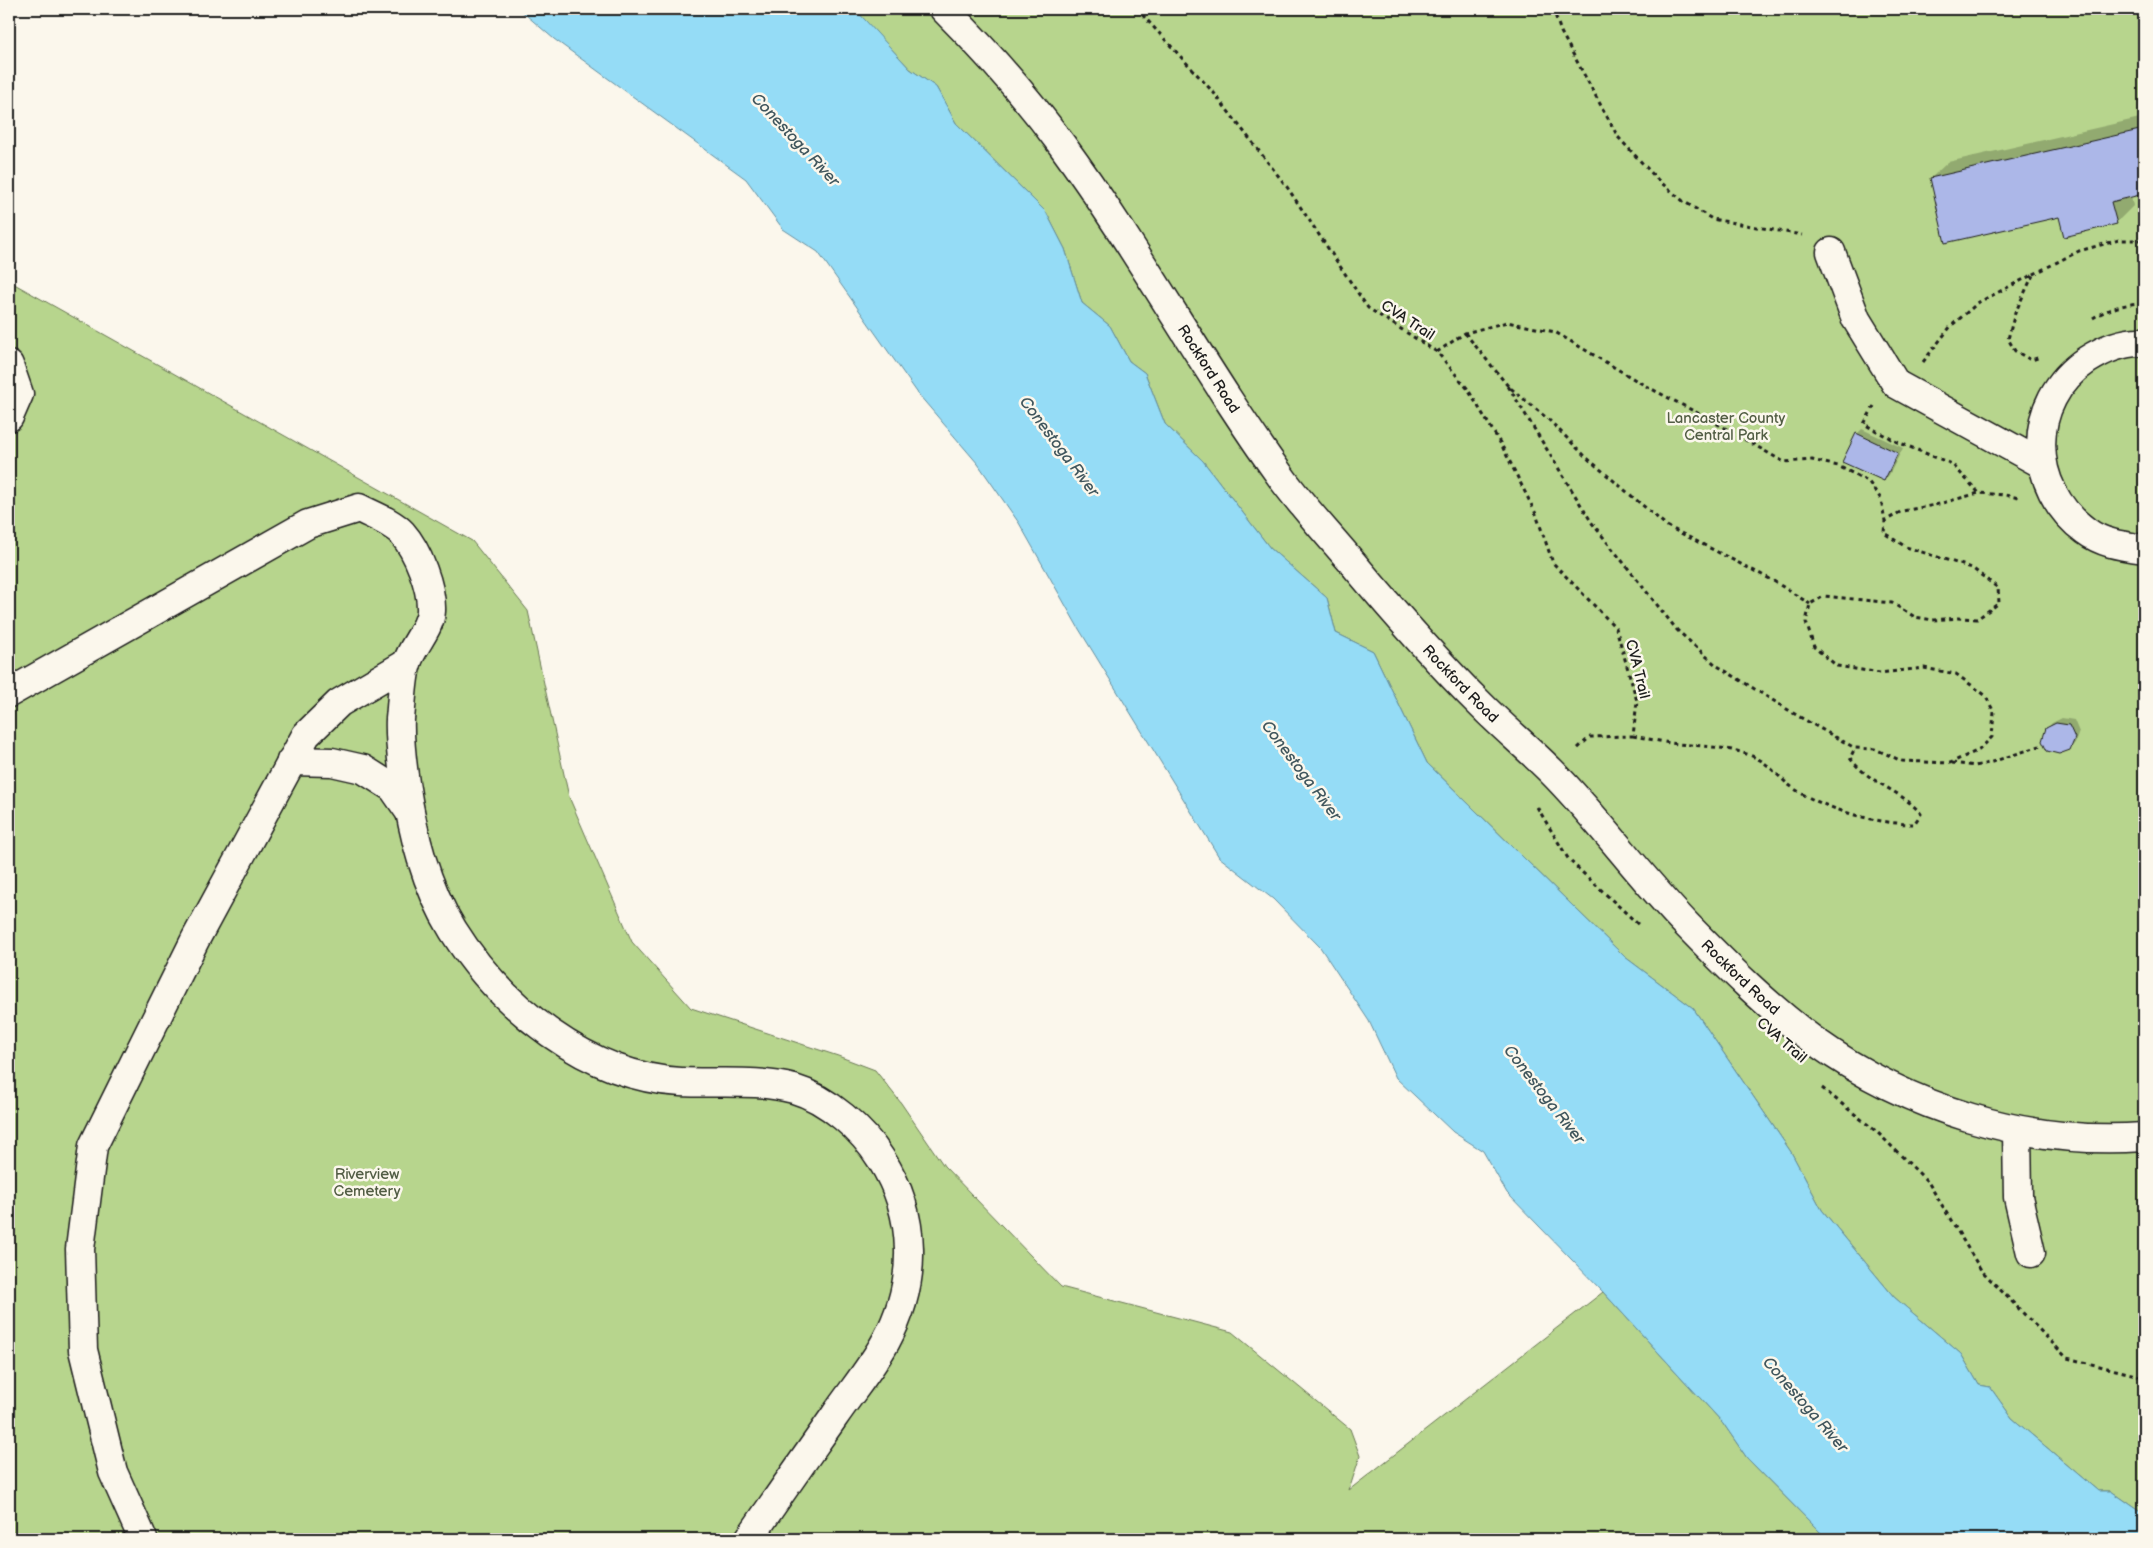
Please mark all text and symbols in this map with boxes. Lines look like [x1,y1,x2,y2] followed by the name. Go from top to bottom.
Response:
[747,90,844,191] water label: Conestoga River
[1377,296,1438,345] street label: CVA Trail
[1173,321,1244,417] street label: Rockford Road
[1015,393,1103,502] water label: Conestoga River
[1667,409,1786,445] park label: Lancaster County Central Park
[1621,638,1654,701] street label: CVA Trail
[1418,641,1502,727] street label: Rockford Road
[1257,717,1345,826] water label: Conestoga River
[1697,936,1783,1019] street label: Rockford Road
[1753,1013,1811,1067] street label: CVA Trail
[1499,1042,1589,1149] water label: Conestoga River
[334,1165,401,1201] park label: Riverview Cemetery
[1758,1353,1852,1458] water label: Conestoga River

